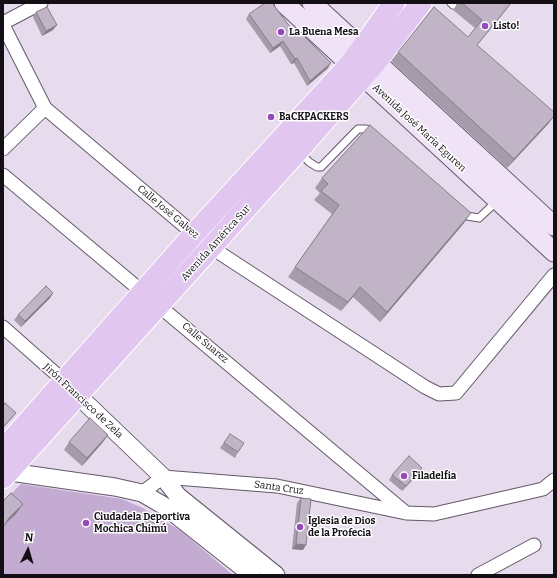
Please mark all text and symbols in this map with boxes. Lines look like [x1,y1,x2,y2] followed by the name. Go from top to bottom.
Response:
[493,20,519,32] place label: Listo!
[480,21,490,31] marker: Listo!
[289,26,359,38] place label: La Buena Mesa
[276,27,286,37] marker: La Buena Mesa
[370,81,468,175] street label: Avenida José María Eguren
[279,111,349,123] place label: BaCKPACKERS
[266,112,276,122] marker: BaCKPACKERS
[135,183,201,241] street label: Calle José Galvez
[179,203,253,283] street label: Avenida América Sur
[179,320,231,366] street label: Calle Suarez
[41,361,125,441] street label: Jirón Francisco de Zela
[412,470,456,482] place label: Filadelfia
[399,471,409,481] marker: Filadelfia
[253,479,305,497] street label: Santa Cruz
[94,511,190,534] place label: Ciudadela Deportiva Mochica Chimú
[308,515,375,538] place label: Iglesia de Dios de la Profecia
[81,518,91,528] marker: Ciudadela Deportiva Mochica Chimú
[295,522,305,532] marker: Iglesia de Dios de la Profecia
[8,530,48,570] north arrow
[24,531,34,544] text: N

